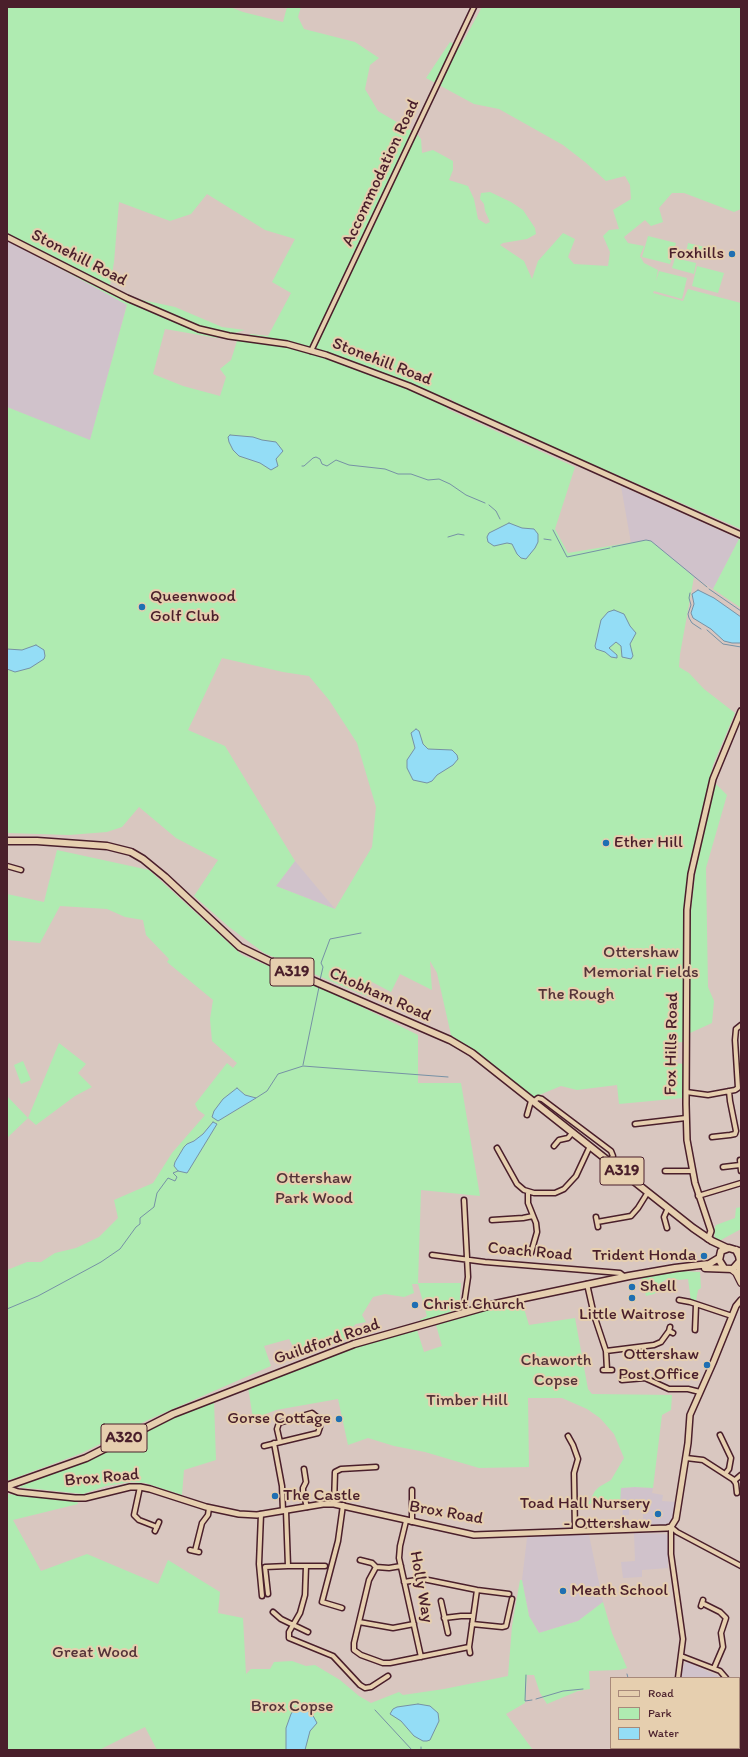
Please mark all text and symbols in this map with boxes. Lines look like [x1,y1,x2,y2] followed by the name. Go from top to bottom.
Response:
[338,96,424,250] street label: Accommodation Road
[27,225,131,291] street label: Stonehill Road
[668,244,724,264] place label: Foxhills
[727,249,737,259] marker: Foxhills
[329,334,435,390] street label: Stonehill Road
[150,587,236,627] place label: Queenwood Golf Club
[137,602,147,612] marker: Queenwood Golf Club
[614,833,683,853] place label: Ether Hill
[601,838,611,848] marker: Ether Hill
[583,943,699,983] park label: Ottershaw Memorial Fields
[270,958,314,986] road number: A319
[326,963,434,1027] street label: Chobham Road
[538,985,614,1005] park label: The Rough
[661,992,683,1096] street label: Fox Hills Road
[600,1157,644,1185] road number: A319
[275,1169,353,1209] park label: Ottershaw Park Wood
[487,1238,573,1266] street label: Coach Road
[592,1246,696,1266] place label: Trident Honda
[699,1251,709,1261] marker: Trident Honda
[640,1277,676,1297] place label: Shell
[627,1282,637,1292] marker: Shell
[627,1293,637,1303] marker: Little Waitrose
[423,1295,525,1315] place label: Christ Church
[410,1300,420,1310] marker: Christ Church
[579,1305,685,1325] place label: Little Waitrose
[271,1314,383,1370] street label: Guildford Road
[618,1345,699,1385] place label: Ottershaw Post Office
[521,1351,591,1391] park label: Chaworth Copse
[702,1360,712,1370] marker: Ottershaw Post Office
[426,1391,508,1411] park label: Timber Hill
[227,1409,331,1429] place label: Gorse Cottage
[334,1414,344,1424] marker: Gorse Cottage
[101,1424,147,1452] road number: A320
[64,1465,140,1491] street label: Brox Road
[283,1486,360,1506] place label: The Castle
[270,1491,280,1501] marker: The Castle
[520,1494,650,1534] place label: Toad Hall Nursery - Ottershaw
[407,1496,485,1530] street label: Brox Road
[653,1509,663,1519] marker: Toad Hall Nursery - Ottershaw
[405,1550,437,1624] street label: Holly Way
[571,1581,668,1601] place label: Meath School
[558,1586,568,1596] marker: Meath School
[52,1643,138,1663] park label: Great Wood
[610,1677,740,1749] legend
[648,1686,674,1700] text: Road
[251,1697,333,1717] park label: Brox Copse
[648,1706,672,1720] text: Park
[648,1726,679,1740] text: Water

